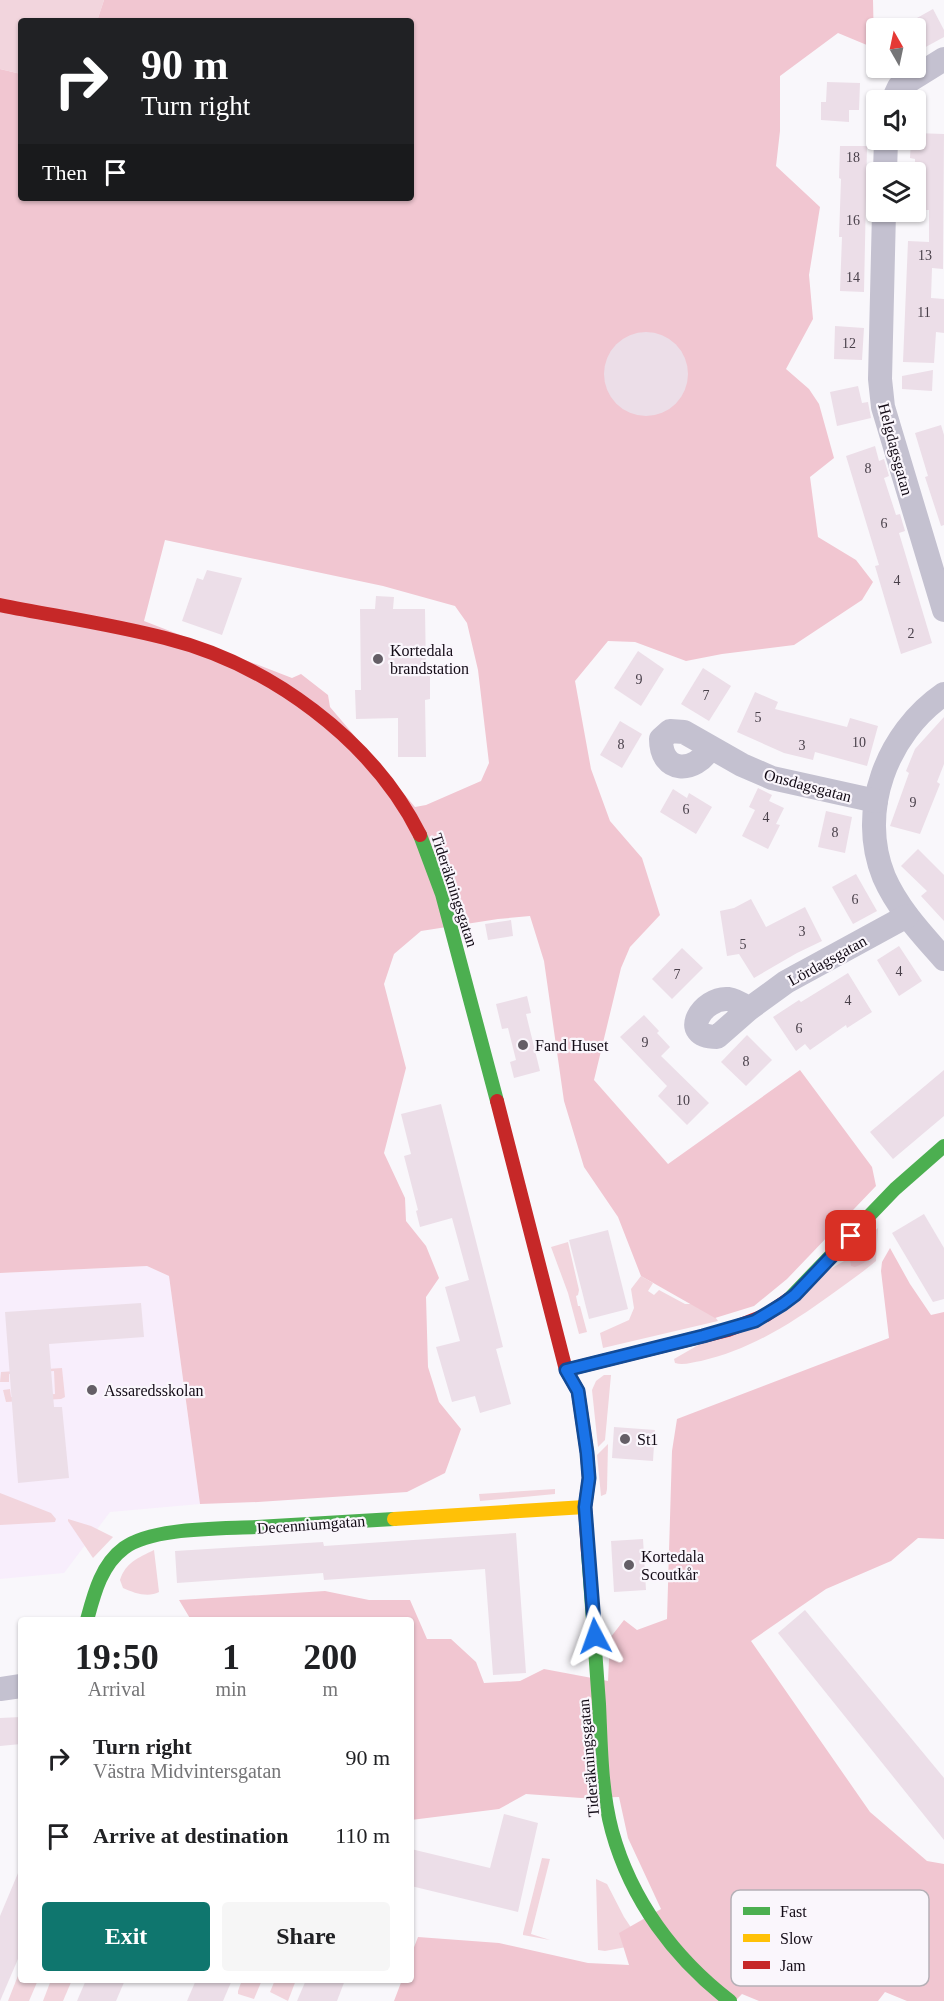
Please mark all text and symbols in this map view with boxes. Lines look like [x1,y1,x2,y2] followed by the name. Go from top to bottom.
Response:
[866,18,926,78] north arrow
[866,18,926,222] map controls
[42,42,120,120] icon: right
[141,42,229,88] text: 90 m
[866,90,926,150] button: sound
[141,91,250,121] text: Turn right
[846,150,860,165] house number: 18
[99,156,132,189] icon: arrive
[42,160,87,185] text: Then
[866,162,926,222] button: layers
[846,213,860,228] house number: 16
[918,248,932,263] house number: 13
[846,270,860,285] house number: 14
[917,305,931,320] house number: 11
[842,336,856,351] house number: 12
[874,401,916,498] street label: Helgdagsgatan
[865,461,872,476] house number: 8
[881,516,888,531] house number: 6
[894,573,901,588] house number: 4
[908,626,915,641] house number: 2
[390,642,469,677] place label: Kortedala brandstation
[371,652,385,666] marker: Kortedala brandstation
[636,672,643,687] house number: 9
[703,688,710,703] house number: 7
[755,710,762,725] house number: 5
[852,735,866,750] house number: 10
[618,737,625,752] house number: 8
[799,738,806,753] house number: 3
[762,766,853,806] street label: Onsdagsgatan
[910,795,917,810] house number: 9
[683,802,690,817] house number: 6
[763,810,770,825] house number: 4
[832,825,839,840] house number: 8
[427,831,481,949] street label: Tideräkningsgatan
[852,892,859,907] house number: 6
[799,924,806,939] house number: 3
[785,932,870,990] street label: Lördagsgatan
[740,937,747,952] house number: 5
[896,964,903,979] house number: 4
[674,967,681,982] house number: 7
[845,993,852,1008] house number: 4
[796,1021,803,1036] house number: 6
[642,1035,649,1050] house number: 9
[535,1037,609,1054] place label: Fand Huset
[516,1038,530,1052] marker: Fand Huset
[743,1054,750,1069] house number: 8
[676,1093,690,1108] house number: 10
[825,1210,876,1261] pin
[834,1219,867,1252] icon: arrive
[104,1382,204,1399] place label: Assaredsskolan
[85,1383,99,1397] marker: Assaredsskolan
[637,1431,658,1448] place label: St1
[618,1432,632,1446] marker: St1
[256,1512,366,1538] street label: Decenniumgatan
[641,1548,704,1583] place label: Kortedala Scoutkår
[622,1558,636,1572] marker: Kortedala Scoutkår
[563,1604,627,1668] position arrow
[75,1637,159,1677] text: 19:50
[222,1637,240,1677] text: 1
[303,1637,357,1677] text: 200
[88,1678,146,1700] text: Arrival
[215,1678,247,1700] text: min
[323,1678,338,1700] text: m
[575,1698,603,1818] street label: Tideräkningsgatan
[93,1734,192,1759] text: Turn right
[42,1742,75,1775] icon: right
[345,1745,390,1770] text: 90 m
[93,1760,281,1782] text: Västra Midvintersgatan
[42,1820,75,1853] icon: arrive
[93,1823,289,1848] text: Arrive at destination
[335,1823,390,1848] text: 110 m
[731,1890,929,1986] legend
[42,1902,210,1971] button: Exit
[222,1902,390,1971] button: Share
[780,1903,807,1920] text: Fast
[780,1930,813,1947] text: Slow
[780,1957,806,1974] text: Jam

